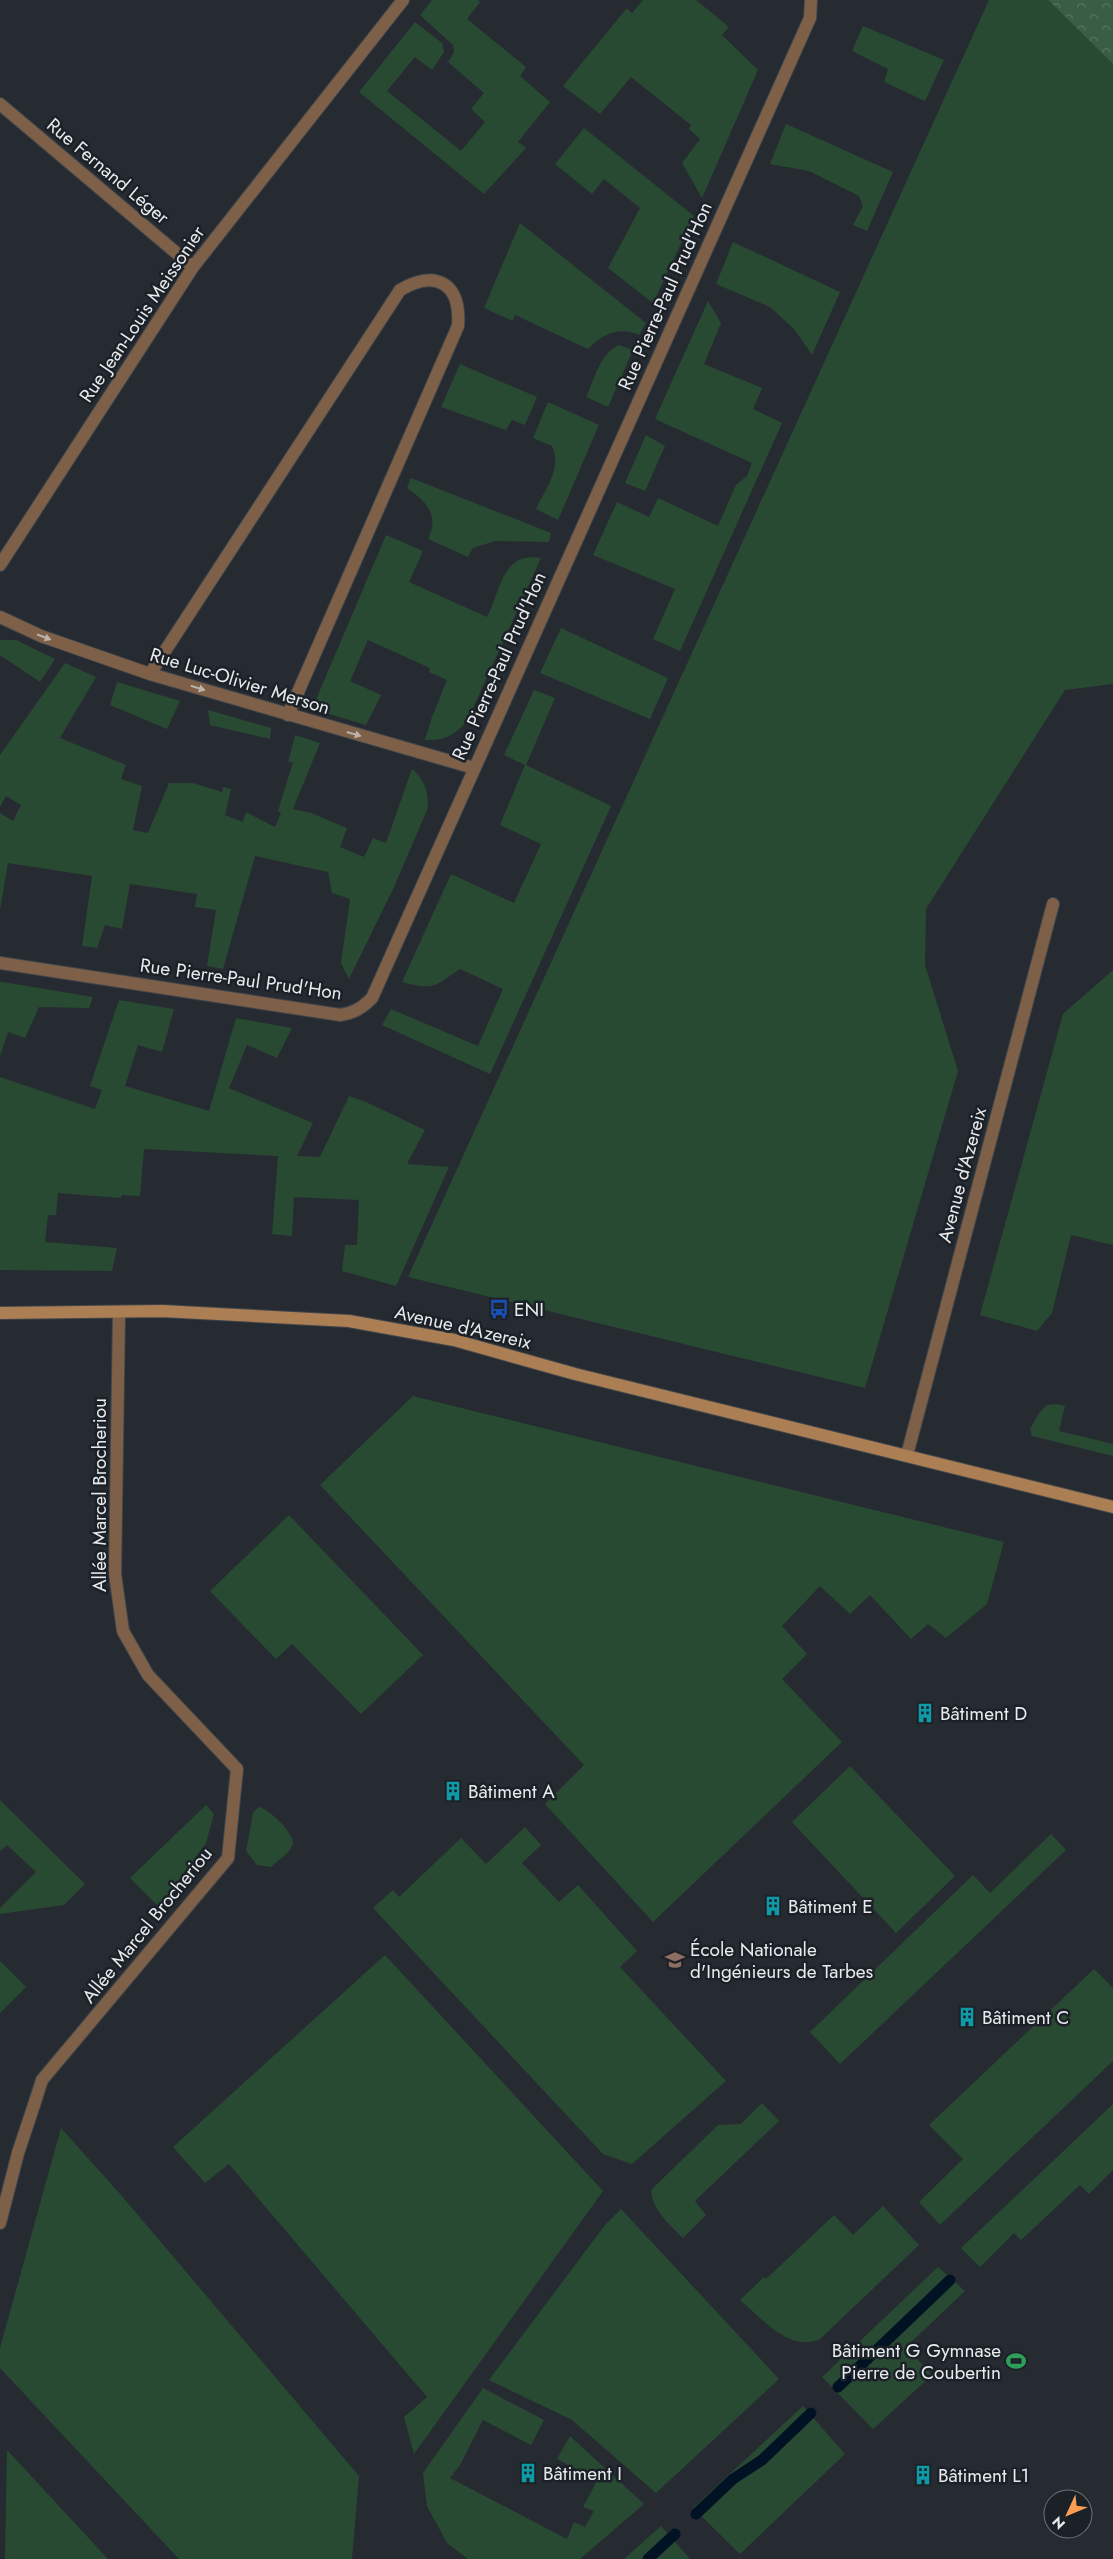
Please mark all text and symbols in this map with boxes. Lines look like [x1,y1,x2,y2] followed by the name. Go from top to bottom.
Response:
[41,112,175,231] street label: Rue Fernand Léger
[611,198,719,394] street label: Rue Pierre-Paul Prud'Hon
[73,220,212,408] street label: Rue Jean-Louis Meissonier
[445,568,553,764] street label: Rue Pierre-Paul Prud'Hon
[37,633,52,641] one-way arrow
[147,641,333,721] street label: Rue Luc-Olivier Merson
[191,685,206,693] one-way arrow
[347,730,362,738] one-way arrow
[138,951,344,1007] street label: Rue Pierre-Paul Prud'Hon
[931,1104,993,1246] street label: Avenue d'Azereix
[514,1296,544,1323] place label: ENI
[392,1298,534,1356] street label: Avenue d'Azereix
[488,1298,510,1320] bus stop icon: ENI
[86,1398,113,1592] street label: Allée Marcel Brocheriou
[940,1700,1027,1727] place label: Bâtiment D
[914,1702,936,1724] building icon: Bâtiment D
[468,1778,555,1805] place label: Bâtiment A
[442,1780,464,1802] building icon: Bâtiment A
[75,1841,219,2009] street label: Allée Marcel Brocheriou
[788,1893,873,1920] place label: Bâtiment E
[762,1895,784,1917] building icon: Bâtiment E
[690,1936,874,1985] place label: École Nationale d'Ingénieurs de Tarbes
[664,1949,686,1971] school or university icon: École Nationale d'Ingénieurs de Tarbes
[982,2004,1069,2031] place label: Bâtiment C
[956,2006,978,2028] building icon: Bâtiment C
[832,2337,1001,2386] place label: Bâtiment G Gymnase Pierre de Coubertin
[1005,2350,1027,2372] sports icon: Bâtiment G Gymnase Pierre de Coubertin
[543,2460,622,2487] place label: Bâtiment I
[517,2462,539,2484] building icon: Bâtiment I
[938,2462,1029,2489] place label: Bâtiment L1
[912,2464,934,2486] building icon: Bâtiment L1
[1043,2489,1093,2539] north arrow
[1048,2512,1070,2534] text: N

